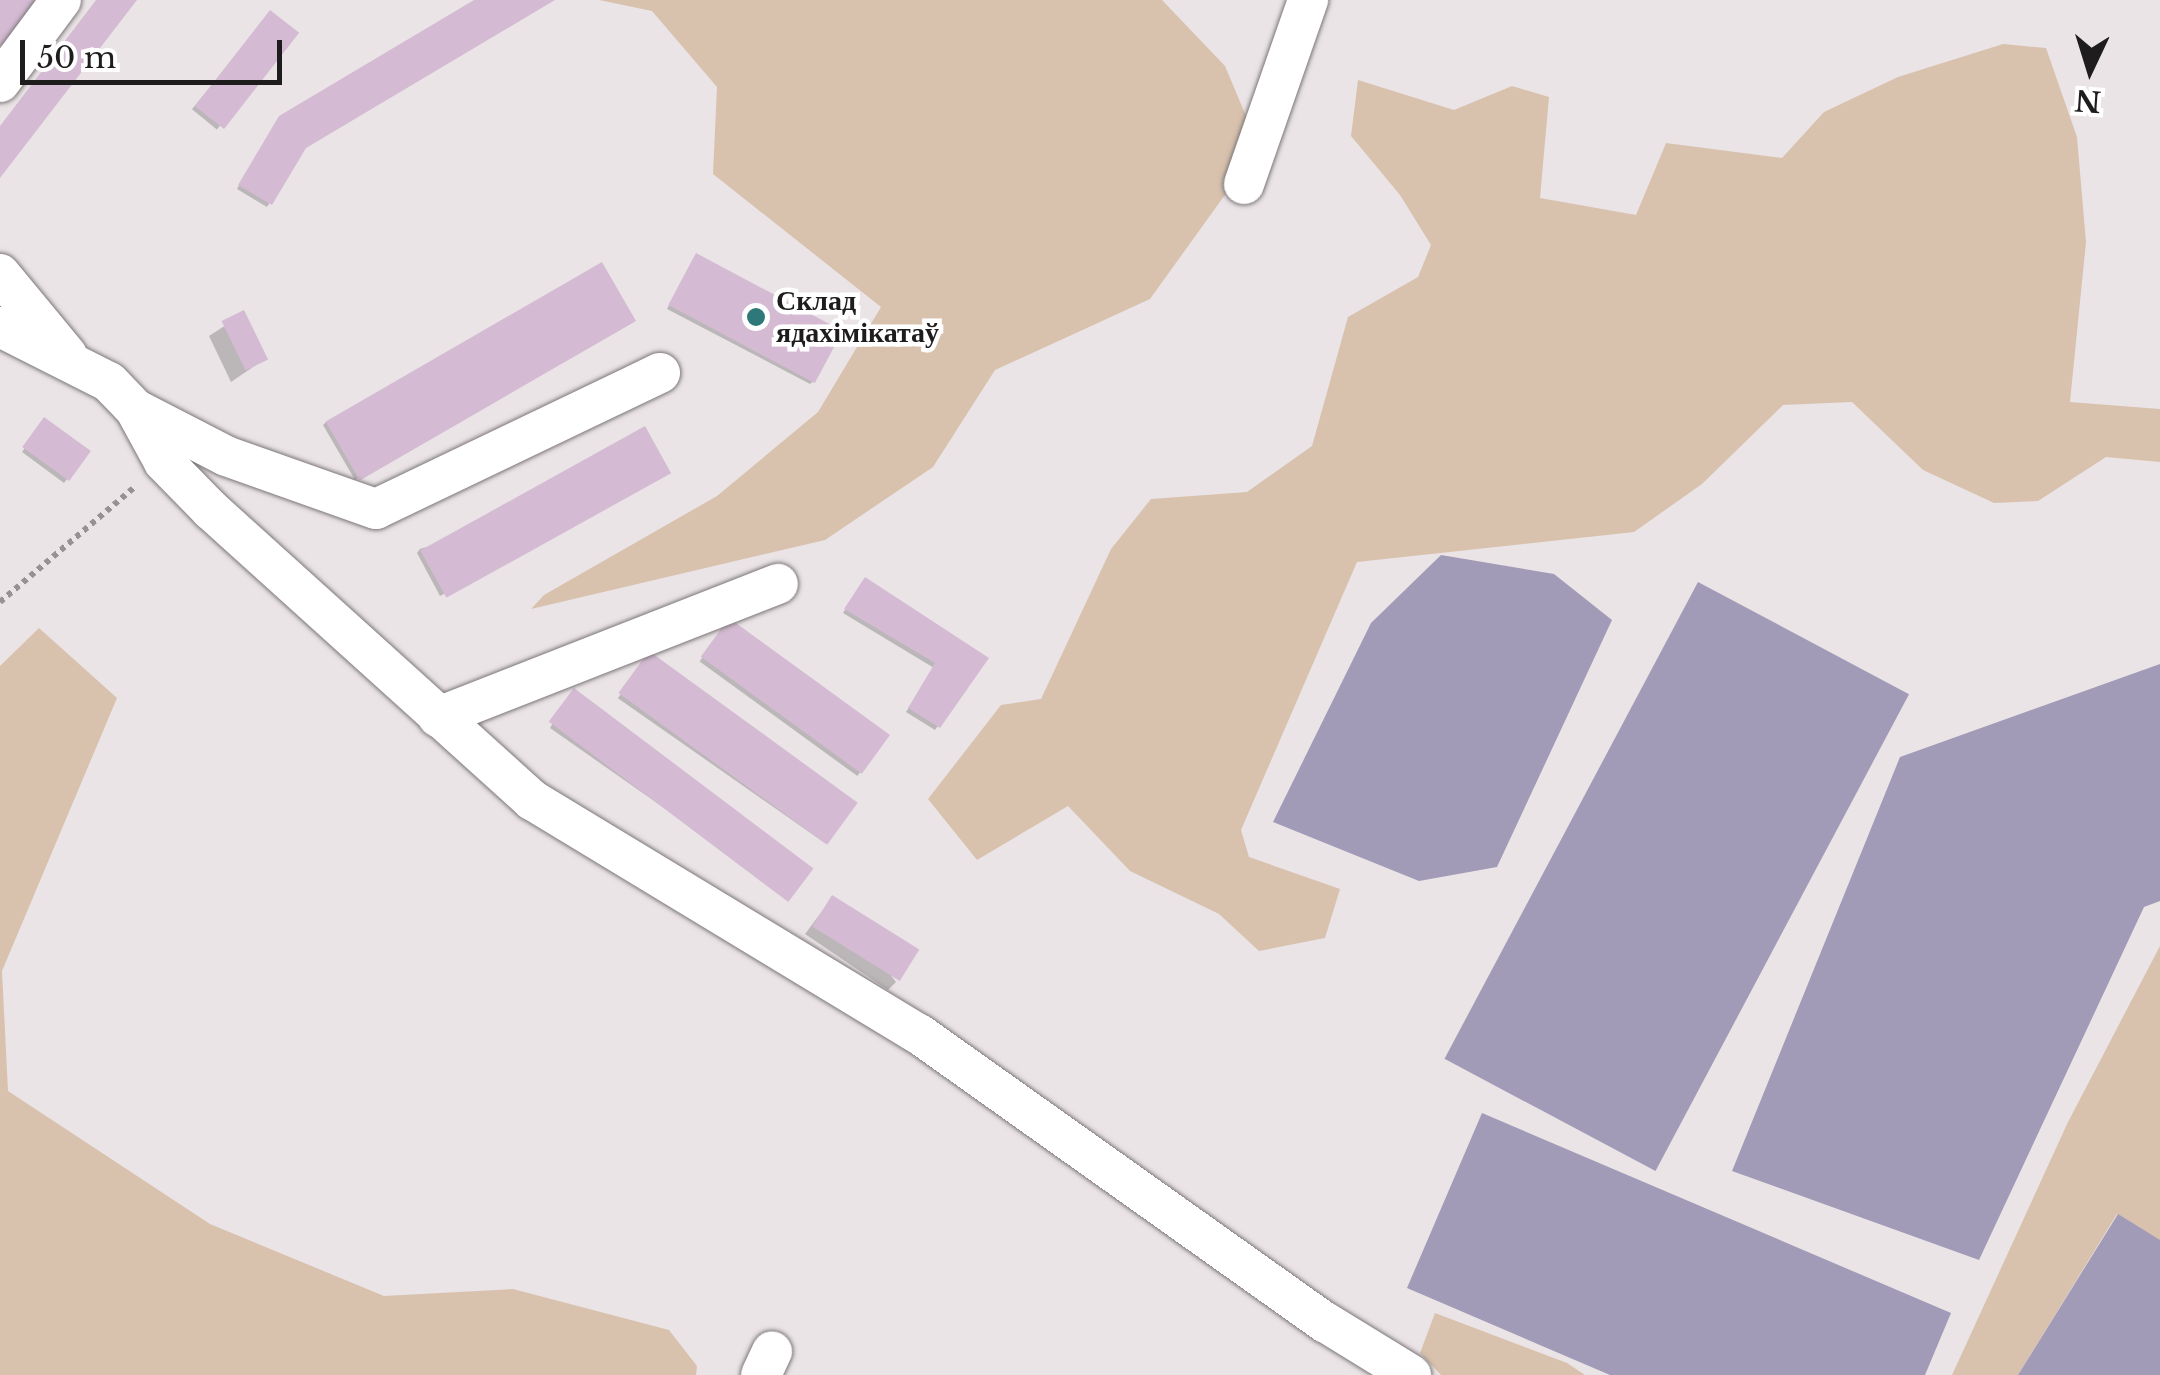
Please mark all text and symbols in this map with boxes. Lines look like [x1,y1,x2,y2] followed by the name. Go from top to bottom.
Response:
[25,20,288,82] scale bar
[2040,20,2140,120] north arrow
[37,39,116,76] text: 50 m
[2074,82,2102,119] text: N
[776,284,939,350] place label: Склад ядахімікатаў
[745,306,767,328] marker: Склад ядахімікатаў

